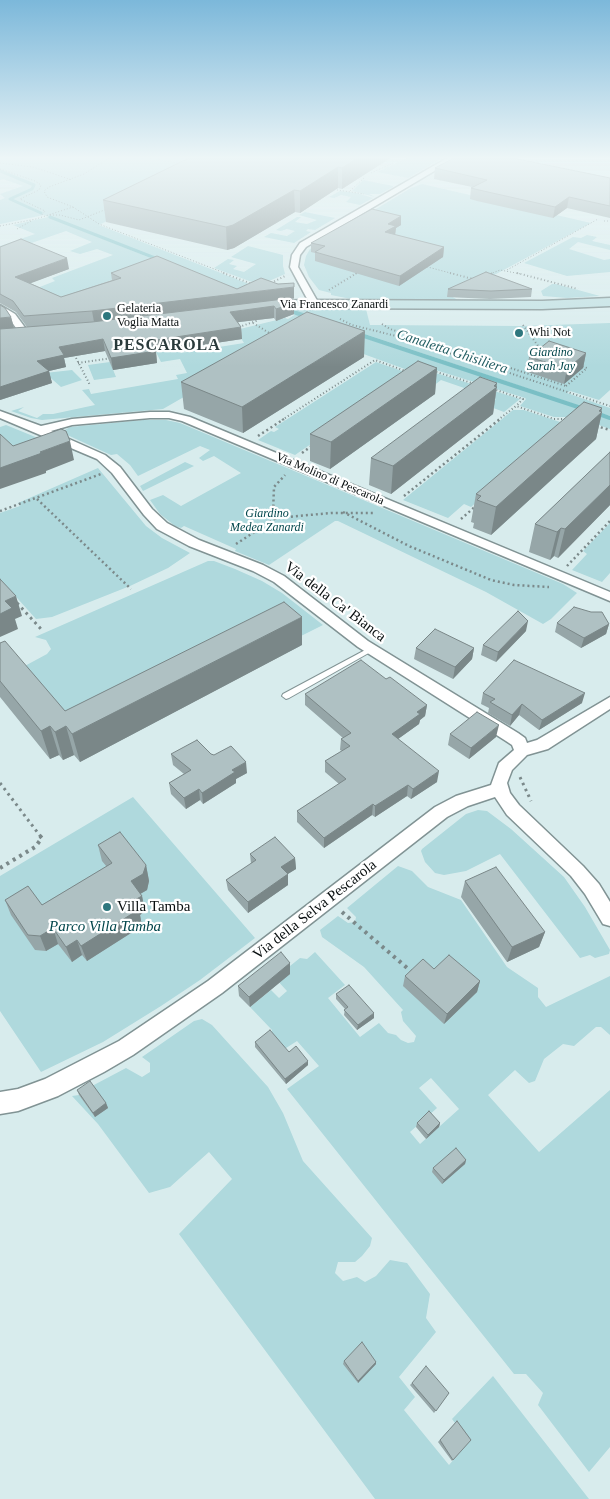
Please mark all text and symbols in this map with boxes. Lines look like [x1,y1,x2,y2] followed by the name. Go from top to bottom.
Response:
[280,298,388,312] street label: Via Francesco Zanardi
[117,302,179,330] place label: Gelateria Voglia Matta
[101,310,113,322] marker: Gelateria Voglia Matta
[394,326,510,378] water label: Canaletta Ghisiliera
[529,326,571,340] place label: Whi Not
[513,327,525,339] marker: Whi Not
[112,336,222,356] district label: PESCAROLA
[527,346,575,374] park label: Giardino Sarah Jay
[274,450,386,508] street label: Via Molino di Pescarola
[230,507,304,535] park label: Giardino Medea Zanardi
[281,558,389,646] street label: Via della Ca' Bianca
[250,856,380,964] street label: Via della Selva Pescarola
[117,898,190,916] place label: Villa Tamba
[101,901,113,913] marker: Villa Tamba
[49,918,161,936] park label: Parco Villa Tamba

